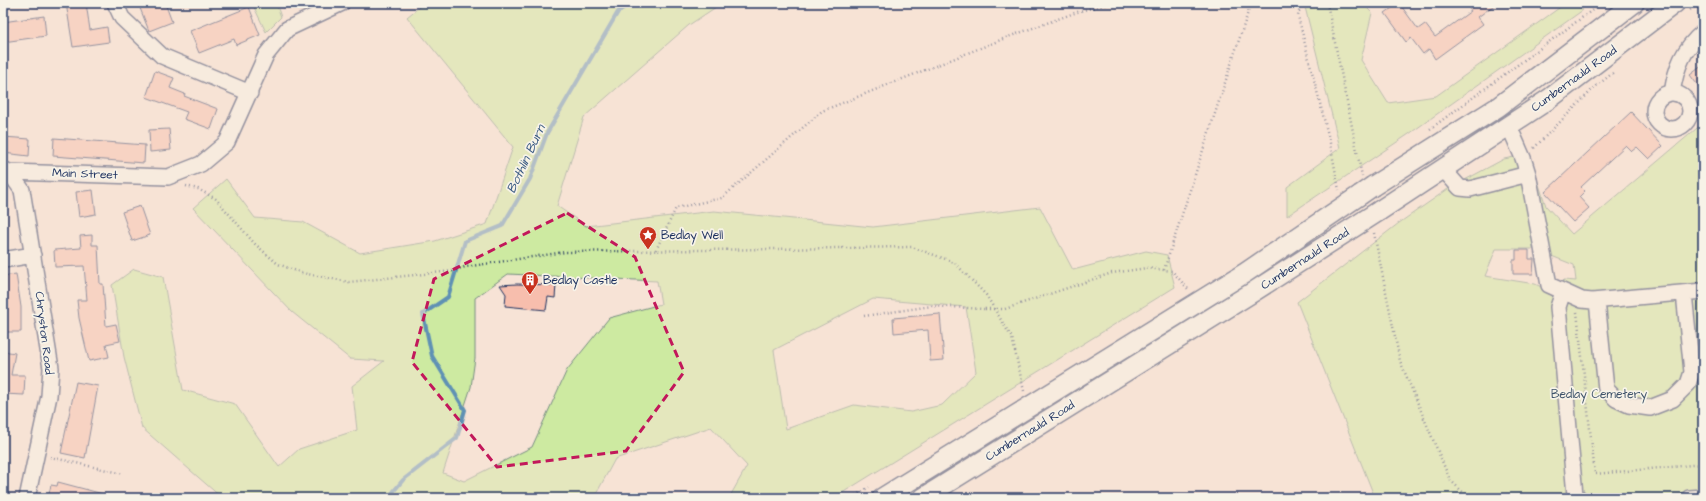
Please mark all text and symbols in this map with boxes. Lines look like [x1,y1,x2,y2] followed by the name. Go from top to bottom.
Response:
[1528,42,1620,116] street label: Cumbernauld Road
[502,121,550,196] water label: Bothlin Burn
[52,164,118,184] street label: Main Street
[1257,224,1353,294] street label: Cumbernauld Road
[638,225,658,250] place icon: Bedlay Well
[661,227,723,245] place label: Bedlay Well
[520,270,540,295] building icon: Bedlay Castle
[543,272,618,290] place label: Bedlay Castle
[29,290,58,376] street label: Chryston Road
[1551,386,1647,404] park label: Bedlay Cemetery
[982,397,1078,465] street label: Cumbernauld Road

